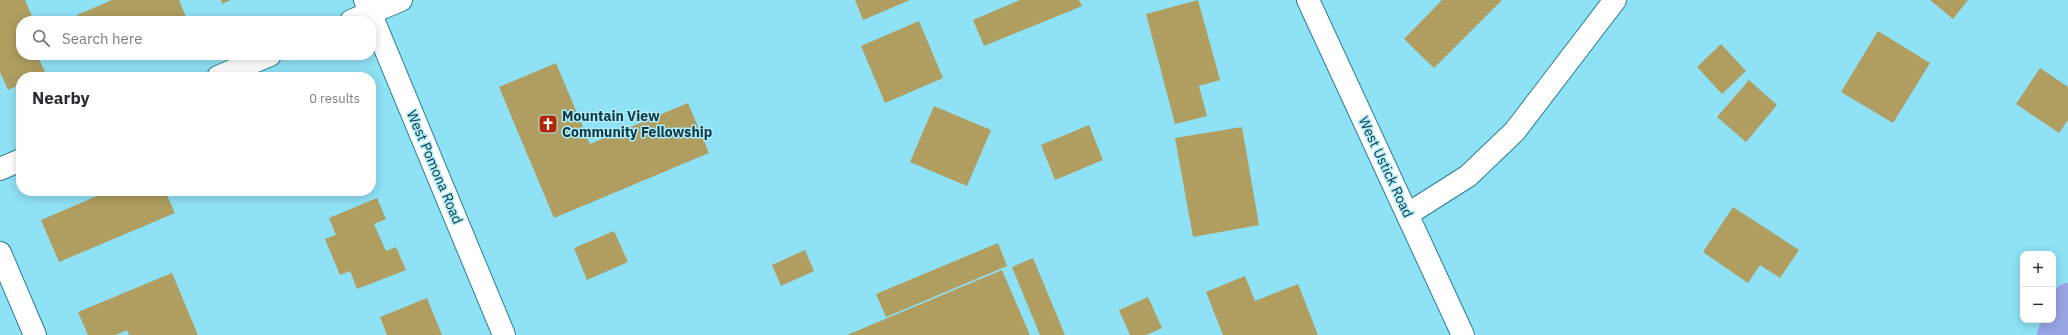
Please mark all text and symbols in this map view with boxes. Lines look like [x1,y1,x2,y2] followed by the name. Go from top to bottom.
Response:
[16,16,376,60] search box
[30,27,52,49] icon: search
[62,29,142,48] text: Search here
[32,87,90,109] text: Nearby
[309,90,360,107] text: 0 results
[403,107,467,227] street label: West Pomona Road
[562,107,712,141] place label: Mountain View Community Fellowship
[537,113,559,135] church icon: Mountain View Community Fellowship
[1355,114,1417,220] street label: West Ustick Road
[2020,251,2056,323] map controls
[2020,251,2056,287] button: +
[2020,287,2056,323] button: −

